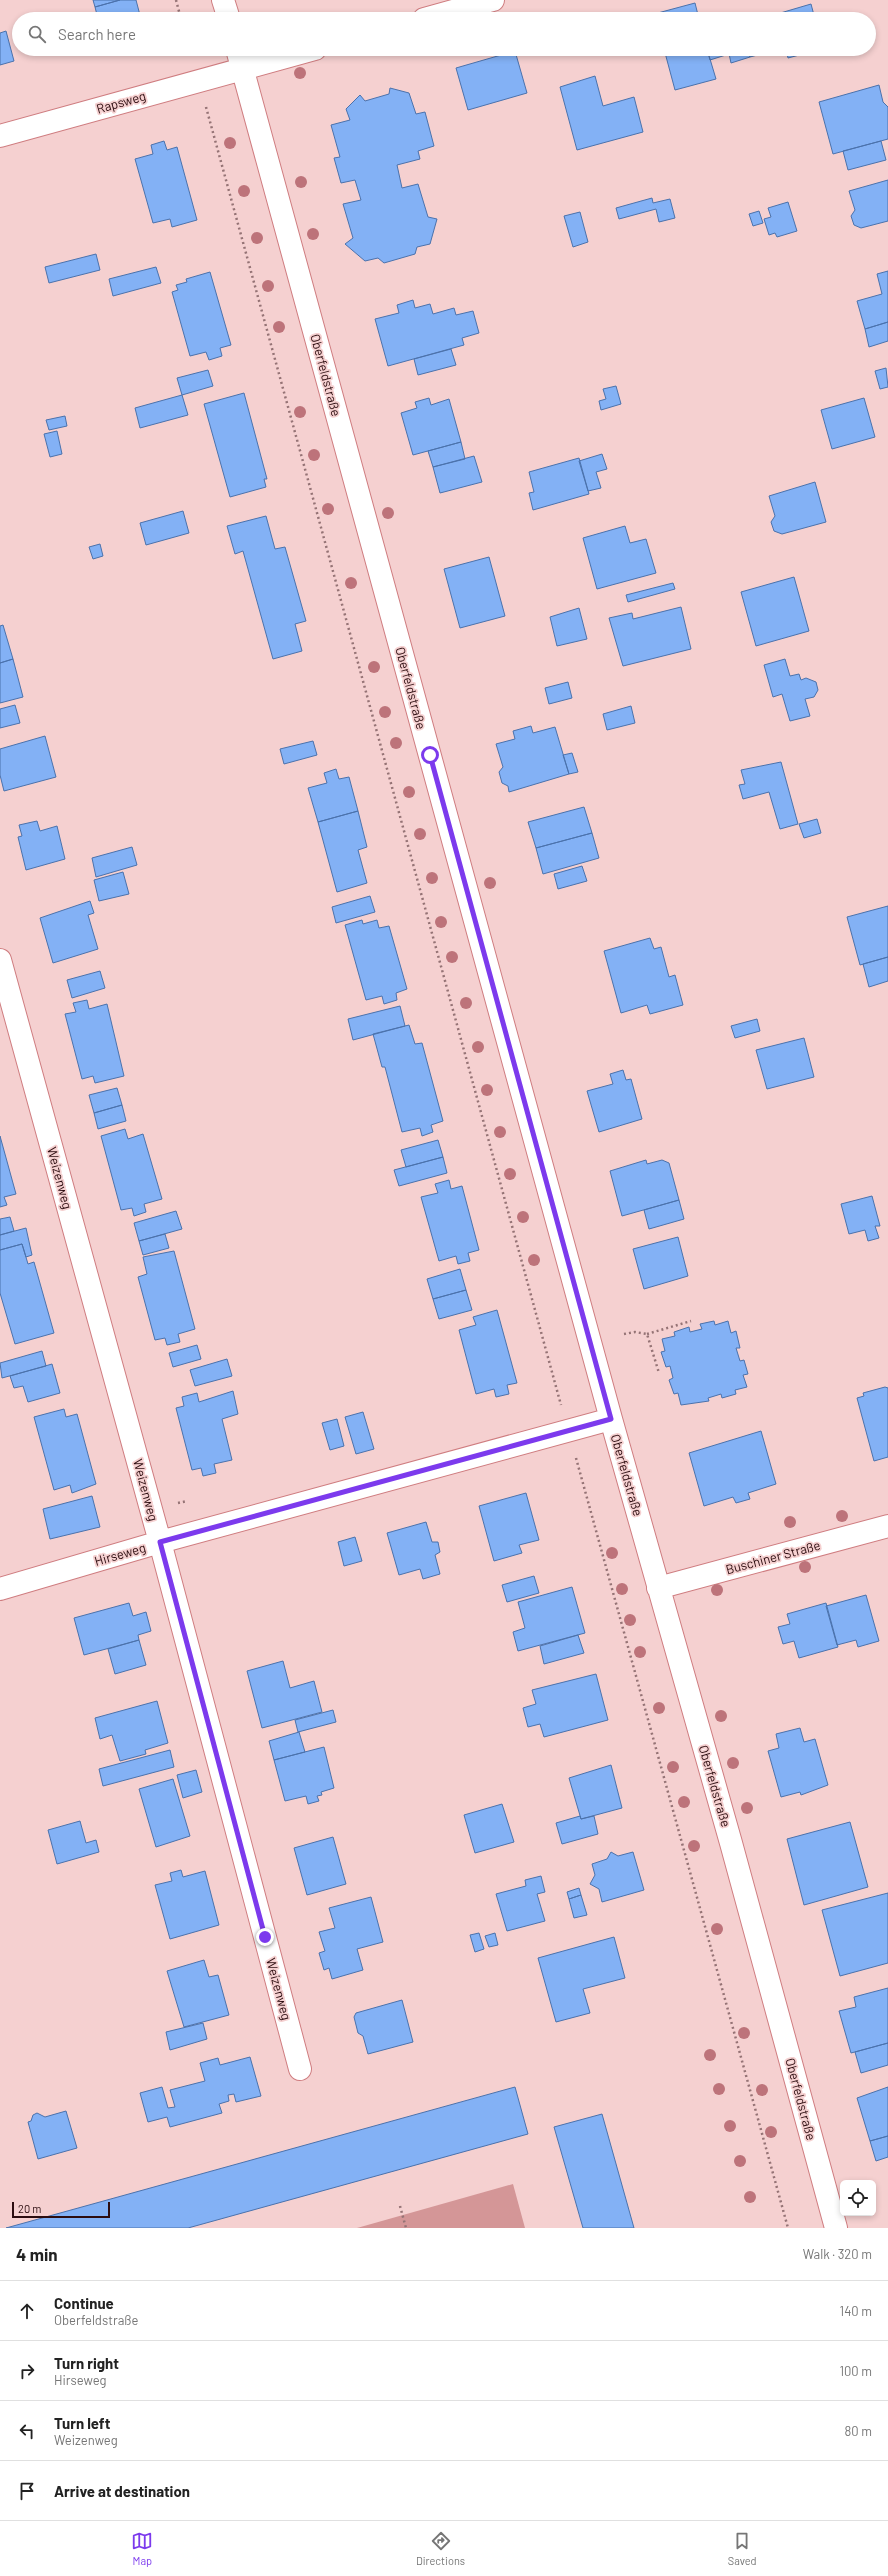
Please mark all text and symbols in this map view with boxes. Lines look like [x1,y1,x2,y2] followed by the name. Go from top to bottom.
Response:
[12,12,876,56] search box
[26,23,48,45] icon: search
[58,25,136,43] text: Search here
[94,87,148,117] street label: Rapsweg
[307,332,345,418] street label: Oberfeldstraße
[392,645,430,731] street label: Oberfeldstraße
[421,746,439,764] route start
[44,1145,76,1211] street label: Weizenweg
[608,1432,646,1518] street label: Oberfeldstraße
[130,1457,162,1523] street label: Weizenweg
[724,1537,822,1577] street label: Buschiner Straße
[93,1539,148,1569] street label: Hirseweg
[696,1743,734,1829] street label: Oberfeldstraße
[256,1928,274,1946] route end
[263,1956,295,2022] street label: Weizenweg
[782,2056,820,2142] street label: Oberfeldstraße
[840,2180,876,2216] map controls
[840,2180,876,2216] button: locate
[12,2200,110,2219] scale bar
[18,2202,41,2215] text: 20 m
[16,2244,58,2264] text: 4 min
[803,2246,872,2262] text: Walk · 320 m
[54,2294,114,2312] text: Continue
[16,2300,38,2322] icon: ahead
[840,2303,872,2319] text: 140 m
[54,2312,138,2328] text: Oberfeldstraße
[54,2354,119,2372] text: Turn right
[16,2360,38,2382] icon: right
[839,2363,872,2379] text: 100 m
[54,2372,107,2388] text: Hirseweg
[54,2414,110,2432] text: Turn left
[16,2420,38,2442] icon: left
[845,2423,872,2439] text: 80 m
[54,2432,118,2448] text: Weizenweg
[16,2480,38,2502] icon: arrive
[54,2482,190,2500] text: Arrive at destination
[131,2530,153,2567] tab: Map
[416,2530,465,2567] tab: Directions
[728,2530,757,2567] tab: Saved

